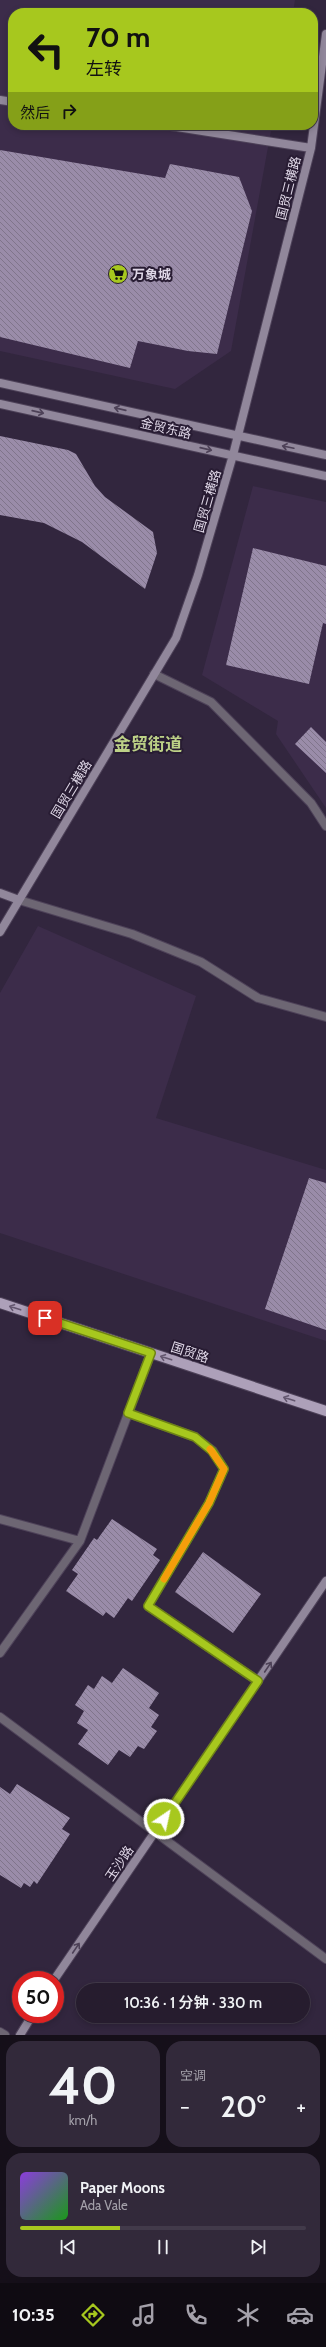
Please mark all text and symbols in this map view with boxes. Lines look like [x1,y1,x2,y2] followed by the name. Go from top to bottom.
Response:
[86,20,150,54] text: 70 m
[20,24,72,76] icon: left
[86,58,122,80] text: 左转
[58,100,80,122] icon: right
[20,104,50,122] text: 然后
[272,155,304,221] street label: 国贸三横路
[107,263,129,285] supermarket icon: 万象城
[132,266,171,282] place label: 万象城
[114,405,127,413] one-way arrow
[31,409,44,417] one-way arrow
[139,414,193,442] street label: 金贸东路
[282,442,295,450] one-way arrow
[199,446,212,454] one-way arrow
[190,468,224,534] street label: 国贸三横路
[114,734,182,754] district label: 金贸街道
[47,757,95,821] street label: 国贸三横路
[28,1301,62,1335] pin
[10,1304,22,1312] one-way arrow
[34,1307,56,1329] icon: arrive
[169,1338,211,1366] street label: 国贸路
[159,1354,172,1361] one-way arrow
[283,1394,295,1402] one-way arrow
[264,1662,272,1673] one-way arrow
[143,1798,185,1840] position arrow
[101,1842,137,1884] street label: 玉沙路
[72,1942,80,1953] one-way arrow
[12,1971,64,2023] speed limit sign: 50
[124,1994,262,2012] text: 10:36 · 1 分钟 · 330 m
[48,2054,118,2117] text: 40
[180,2067,206,2083] text: 空调
[220,2088,266,2125] text: 20°
[180,2093,190,2120] text: −
[296,2093,306,2120] text: +
[69,2112,97,2128] text: km/h
[80,2179,165,2197] text: Paper Moons
[80,2197,128,2213] text: Ada Vale
[57,2236,79,2258] icon: previous
[152,2236,174,2258] icon: pause
[247,2236,269,2258] icon: next
[79,2301,107,2329] icon: directions
[130,2301,158,2329] icon: music
[182,2301,210,2329] icon: phone
[234,2301,262,2329] icon: climate
[286,2301,314,2329] icon: car
[12,2304,55,2326] text: 10:35

